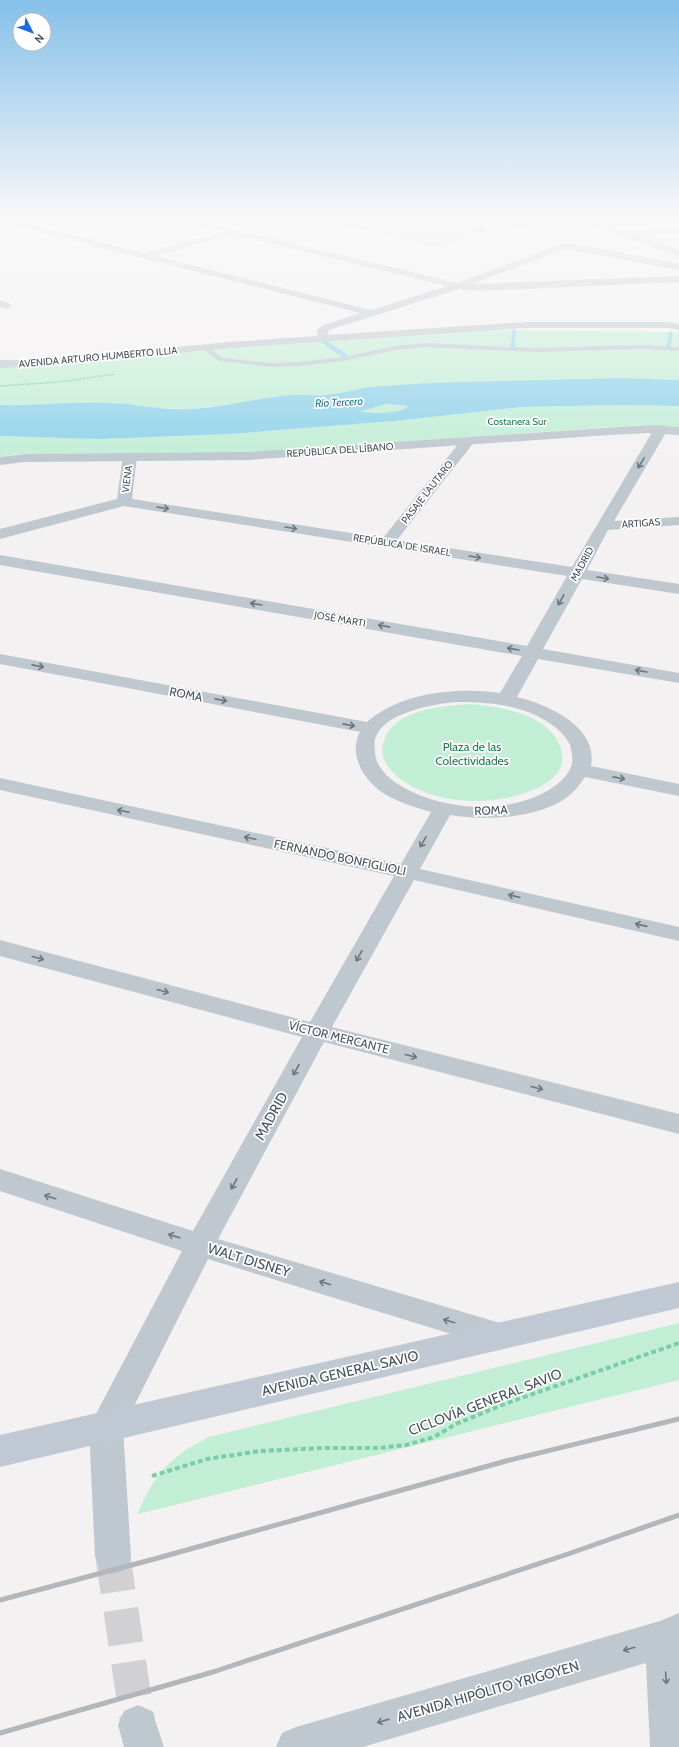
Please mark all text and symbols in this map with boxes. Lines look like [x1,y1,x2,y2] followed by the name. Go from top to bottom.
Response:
[12,12,52,52] north arrow
[32,31,47,46] text: N
[18,344,179,370] street label: AVENIDA ARTURO HUMBERTO ILLIA
[315,394,364,410] water label: Río Tercero
[488,415,547,428] park label: Costanera Sur
[286,440,394,460] street label: REPÚBLICA DEL LÍBANO
[636,457,644,469] one-way arrow
[398,458,456,526] street label: PASAJE LAUTARO
[119,464,135,493] street label: VIENA
[156,504,169,512] one-way arrow
[621,515,661,531] street label: ARTIGAS
[284,524,297,532] one-way arrow
[352,531,452,559] street label: REPÚBLICA DE ISRAEL
[567,544,597,584] street label: MADRID
[468,553,481,561] one-way arrow
[596,574,609,582] one-way arrow
[557,594,565,606] one-way arrow
[250,600,263,608] one-way arrow
[312,608,367,630] street label: JOSÉ MARTI
[378,622,391,630] one-way arrow
[506,644,519,652] one-way arrow
[31,662,44,670] one-way arrow
[634,667,647,675] one-way arrow
[168,683,204,705] street label: ROMA
[214,697,227,705] one-way arrow
[342,721,355,729] one-way arrow
[435,739,509,768] park label: Plaza de las Colectividades
[612,774,625,782] one-way arrow
[474,802,509,818] street label: ROMA
[117,806,130,814] one-way arrow
[244,834,257,842] one-way arrow
[273,836,407,878] street label: FERNANDO BONFIGLIOLI
[419,836,427,848] one-way arrow
[508,892,521,900] one-way arrow
[635,920,648,928] one-way arrow
[355,950,363,962] one-way arrow
[31,955,44,963] one-way arrow
[157,988,170,996] one-way arrow
[287,1017,391,1057] street label: VÍCTOR MERCANTE
[404,1053,417,1060] one-way arrow
[292,1063,300,1075] one-way arrow
[530,1085,543,1092] one-way arrow
[250,1089,292,1143] street label: MADRID
[230,1177,237,1189] one-way arrow
[44,1192,56,1200] one-way arrow
[168,1232,181,1239] one-way arrow
[205,1239,294,1281] street label: WALT DISNEY
[319,1279,332,1286] one-way arrow
[443,1317,456,1324] one-way arrow
[260,1346,420,1400] street label: AVENIDA GENERAL SAVIO
[406,1364,565,1440] street label: CICLOVÍA GENERAL SAVIO
[622,1646,635,1653] one-way arrow
[395,1656,581,1726] street label: AVENIDA HIPÓLITO YRIGOYEN
[662,1671,670,1684] one-way arrow
[377,1718,390,1725] one-way arrow

